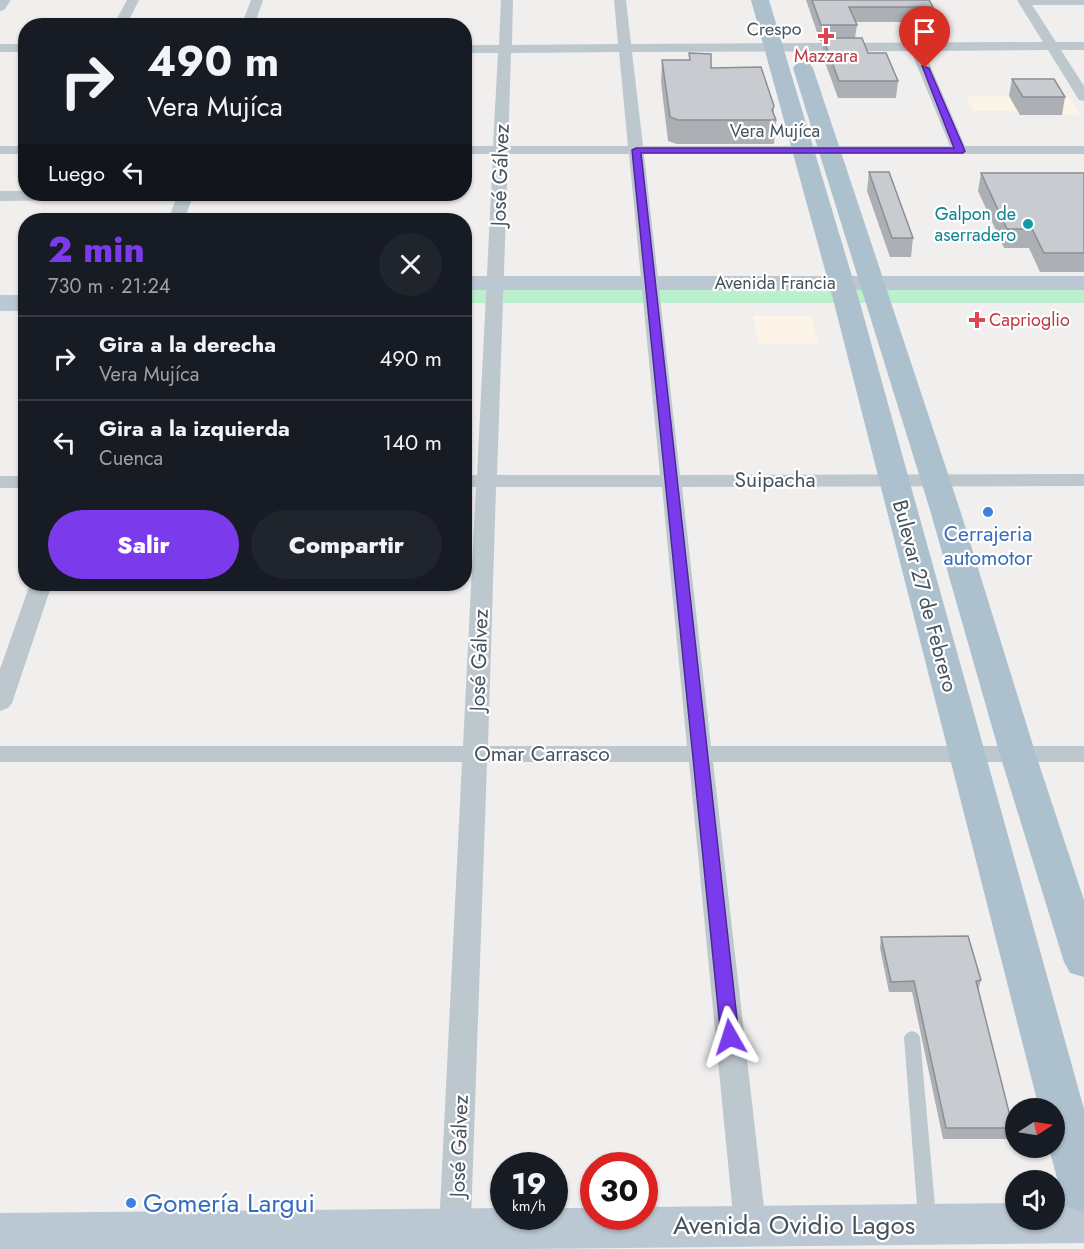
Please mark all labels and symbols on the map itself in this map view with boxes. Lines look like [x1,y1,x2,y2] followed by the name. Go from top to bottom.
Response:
[899,6,950,68] pin
[746,16,802,42] street label: Crespo
[819,29,833,43] marker: Mazzara
[794,43,858,69] place label: Mazzara
[730,118,820,144] street label: Vera Mujíca
[483,123,517,230] street label: José Gálvez
[935,201,1016,248] place label: Galpon de aserradero
[1021,217,1035,231] marker: Galpon de aserradero
[714,270,836,296] street label: Avenida Francia
[989,307,1070,333] place label: Caprioglio
[970,313,984,327] marker: Caprioglio
[734,465,816,495] street label: Suipacha
[885,496,965,696] street label: Bulevar 27 de Febrero
[981,505,995,519] marker: Cerrajeria automotor
[943,519,1033,573] place label: Cerrajeria automotor
[462,608,496,715] street label: José Gálvez
[474,739,610,769] street label: Omar Carrasco
[698,1005,762,1069] position arrow
[442,1094,476,1201] street label: José Gálvez
[1005,1098,1065,1158] north arrow
[580,1152,658,1230] speed limit sign: 30
[143,1184,315,1222] place label: Gomería Largui
[124,1196,138,1210] marker: Gomería Largui
[673,1206,915,1244] street label: Avenida Ovidio Lagos

